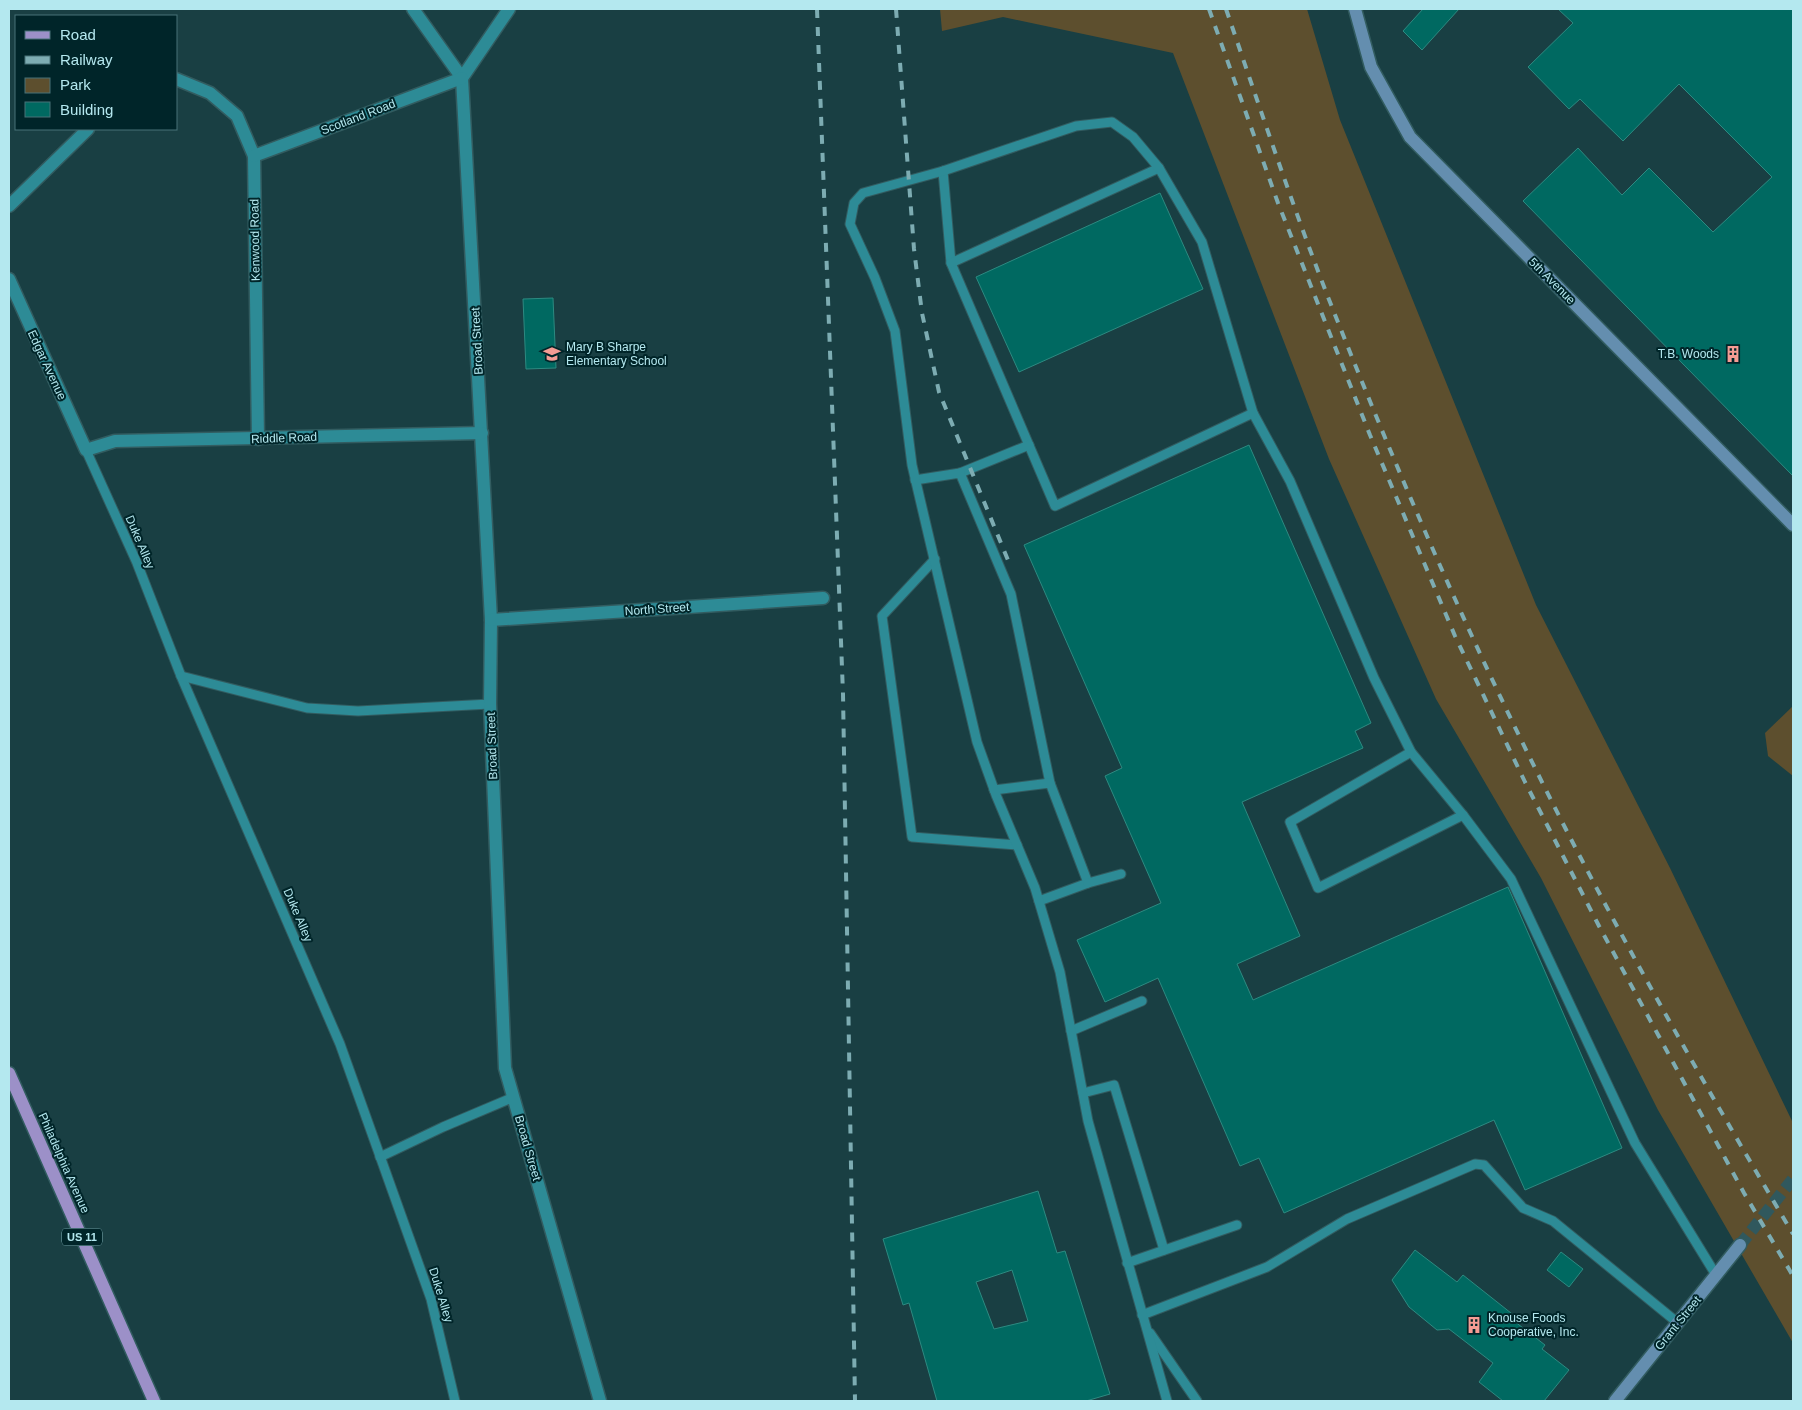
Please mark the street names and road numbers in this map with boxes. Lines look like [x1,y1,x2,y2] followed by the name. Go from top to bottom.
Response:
[319,96,397,138] street label: Scotland Road
[247,199,263,281] street label: Kenwood Road
[1526,255,1578,307] street label: 5th Avenue
[468,306,486,375] street label: Broad Street
[25,328,69,402] street label: Edgar Avenue
[251,430,317,446] street label: Riddle Road
[122,513,158,571] street label: Duke Alley
[624,600,690,618] street label: North Street
[484,711,500,780] street label: Broad Street
[280,886,316,944] street label: Duke Alley
[36,1111,93,1216] street label: Philadelphia Avenue
[512,1114,544,1183] street label: Broad Street
[62,1228,102,1246] road number: US 11
[426,1266,456,1324] street label: Duke Alley
[1652,1293,1704,1353] street label: Grant Street

